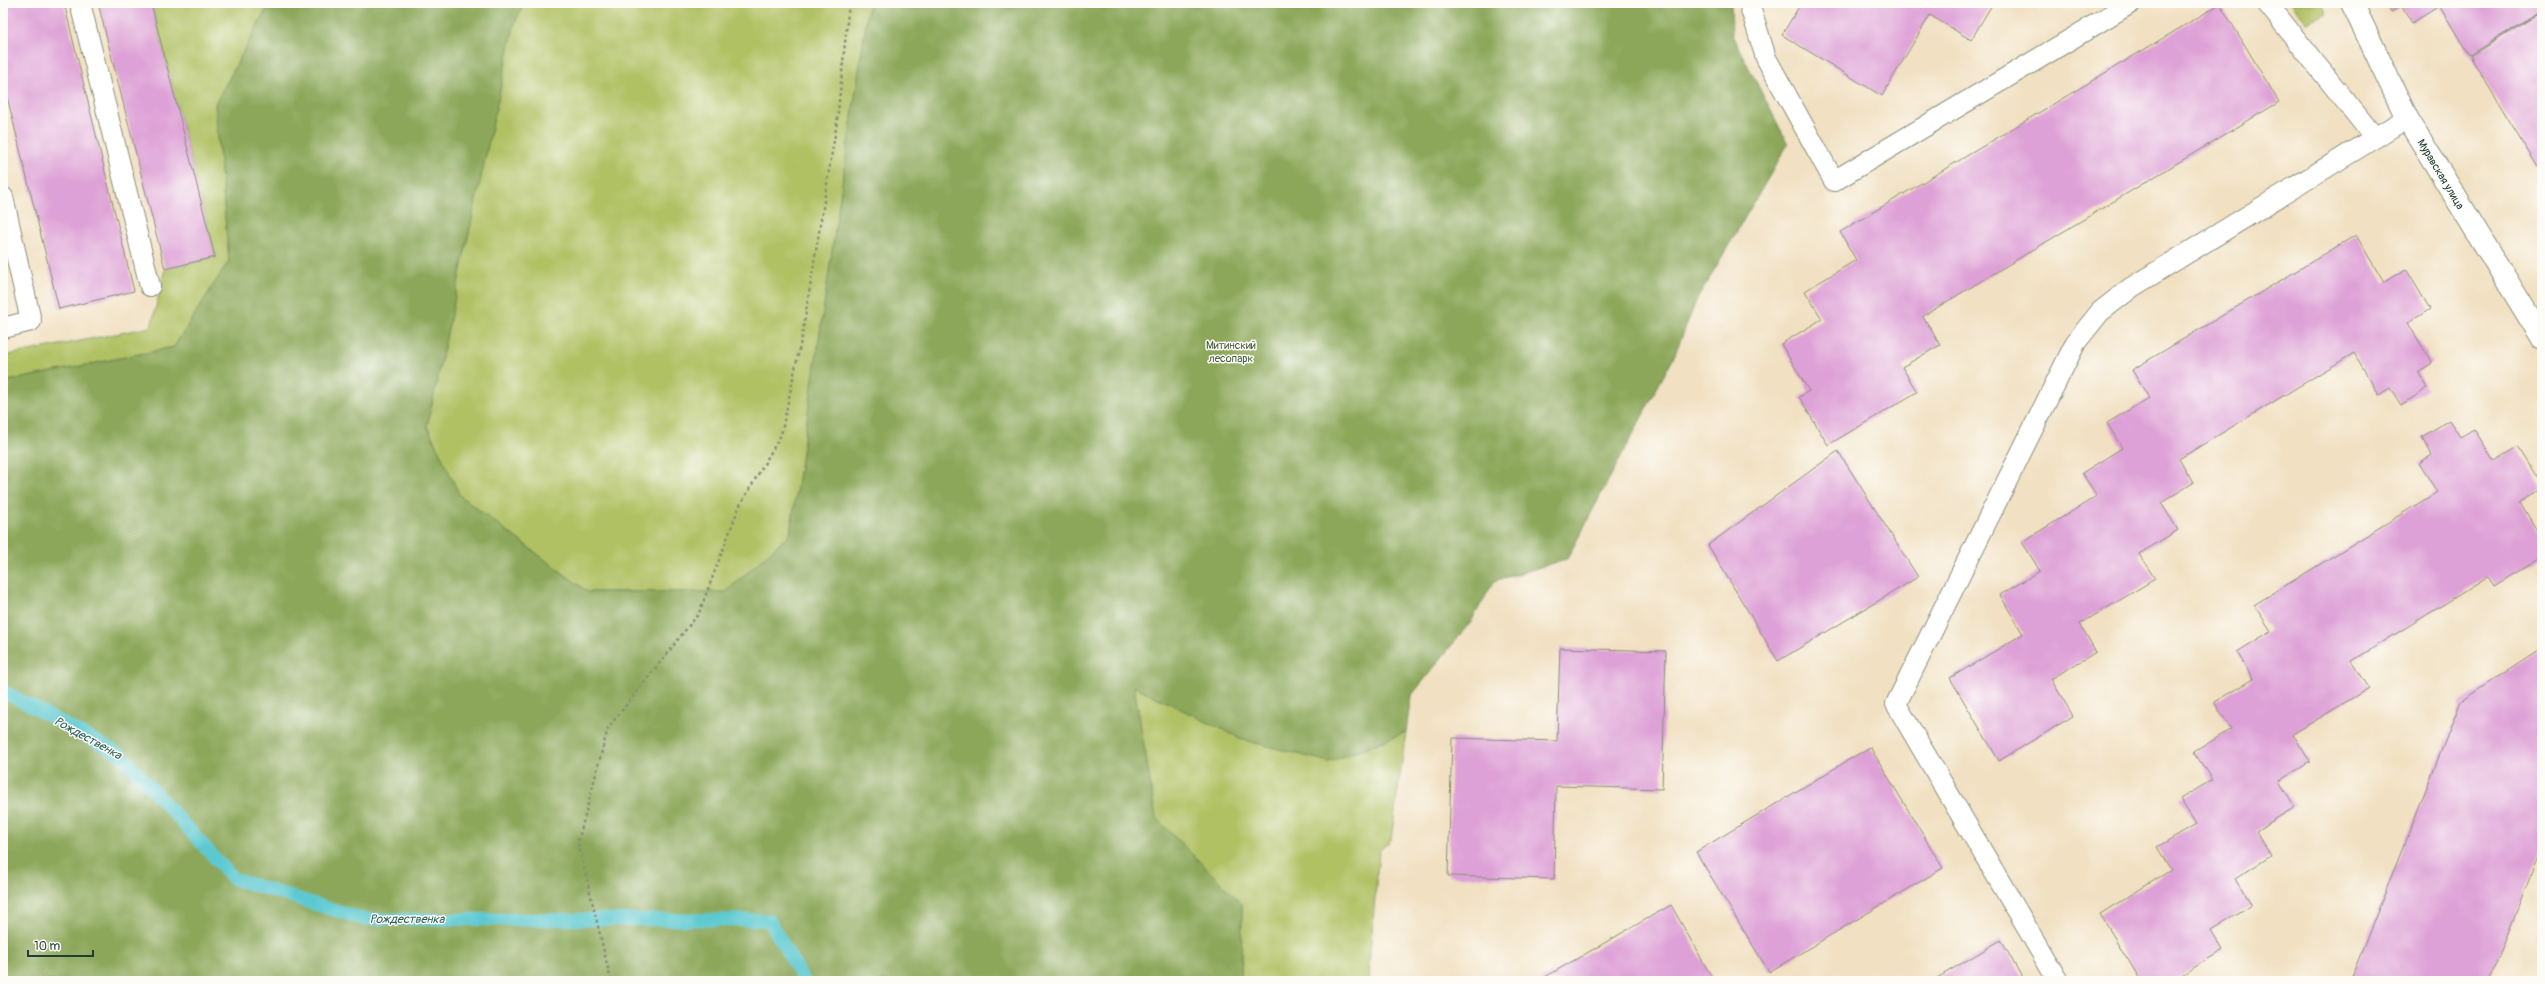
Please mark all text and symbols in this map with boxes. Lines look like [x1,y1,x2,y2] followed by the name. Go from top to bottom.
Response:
[2414,137,2467,212] street label: Муравская улица
[1206,339,1256,365] park label: Митинский лесопарк
[51,714,125,764] water label: Рождественка
[370,912,446,927] water label: Рождественка
[28,932,93,958] scale bar
[34,939,60,954] text: 10 m

